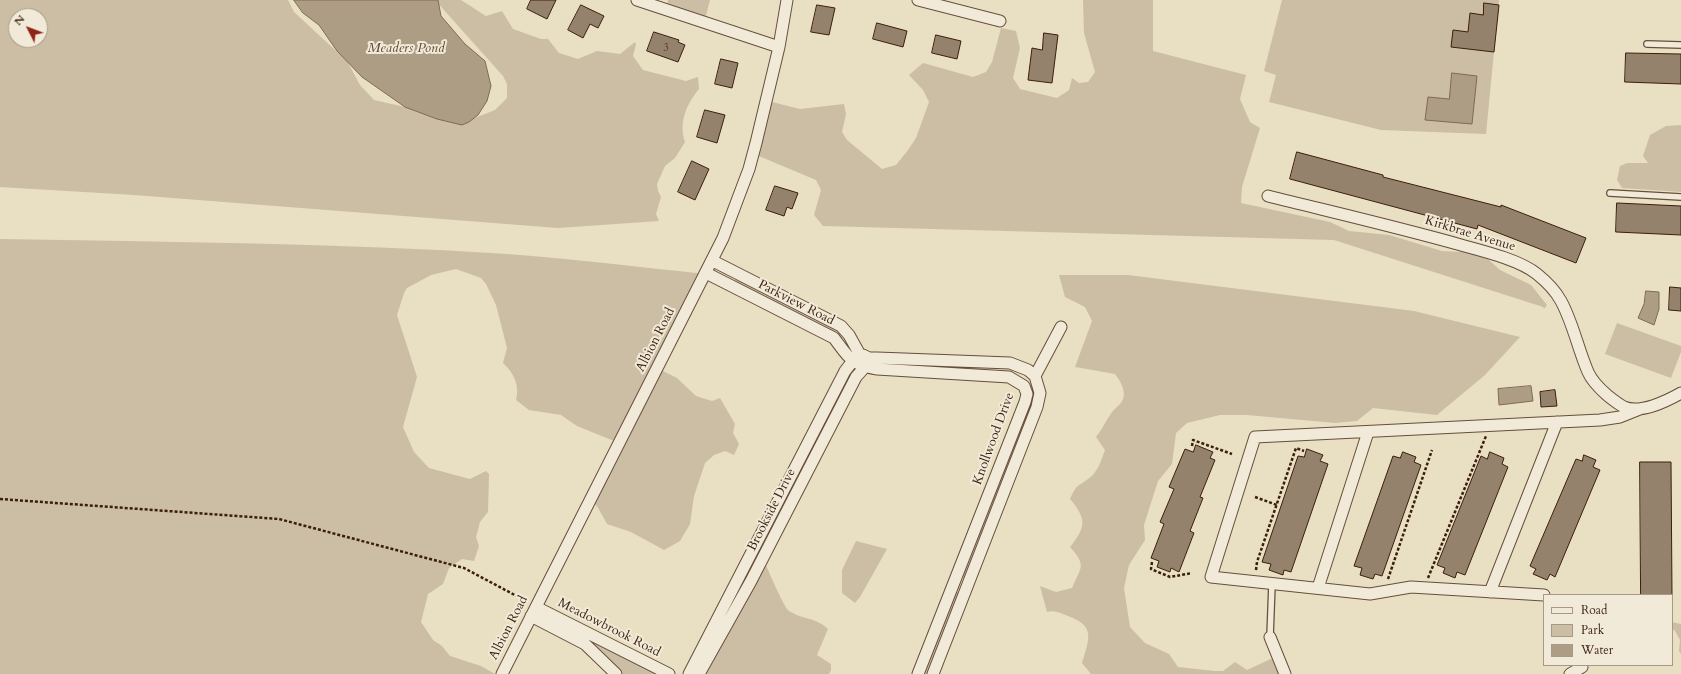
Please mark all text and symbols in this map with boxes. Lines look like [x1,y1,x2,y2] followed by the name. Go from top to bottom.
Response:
[8,8,48,48] north arrow
[11,12,28,29] text: N
[367,41,445,57] water label: Meaders Pond
[663,41,669,55] house number: 3
[1423,213,1517,255] street label: Kirkbrae Avenue
[755,277,837,329] street label: Parkview Road
[633,305,679,375] street label: Albion Road
[970,391,1018,487] street label: Knollwood Drive
[745,466,799,554] street label: Brookside Drive
[486,593,532,663] street label: Albion Road
[1543,594,1673,666] legend
[555,595,663,661] street label: Meadowbrook Road
[1581,602,1607,618] text: Road
[1581,622,1604,638] text: Park
[1581,642,1613,658] text: Water

